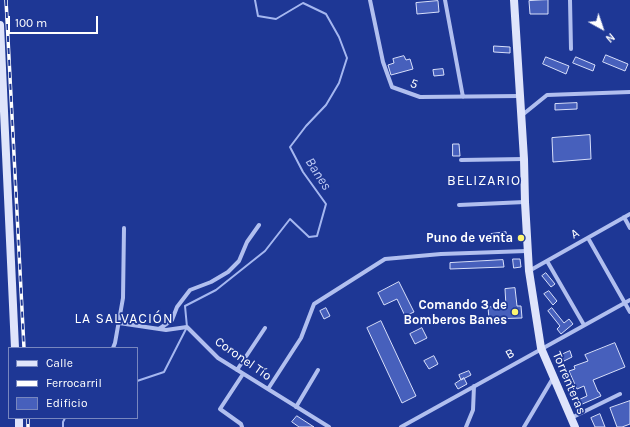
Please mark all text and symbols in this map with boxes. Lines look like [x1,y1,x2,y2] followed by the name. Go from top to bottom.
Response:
[10,8,100,34] scale bar
[582,8,622,48] north arrow
[15,16,47,30] text: 100 m
[603,30,617,45] text: N
[408,75,420,93] street label: 5
[301,154,335,194] water label: Banes
[447,173,521,189] district label: BELIZARIO
[568,225,582,243] street label: A
[426,230,513,246] place label: Puno de venta
[516,233,526,243] marker: Puno de venta
[404,297,507,328] place label: Comando 3 de Bomberos Banes
[510,307,520,317] marker: Comando 3 de Bomberos Banes
[75,311,173,327] district label: LA SALVACIÓN
[212,334,274,384] street label: Coronel Tío
[503,345,517,363] street label: B
[8,347,138,419] legend
[549,349,589,417] street label: Torrenteras
[46,356,73,370] text: Calle
[46,376,102,390] text: Ferrocarril
[46,396,87,410] text: Edificio

